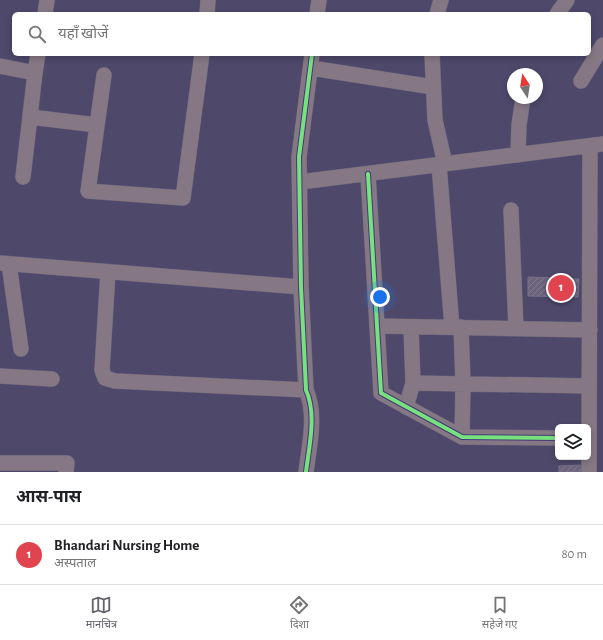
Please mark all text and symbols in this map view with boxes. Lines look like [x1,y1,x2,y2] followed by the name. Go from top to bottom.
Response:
[12,12,591,56] search box
[26,23,48,45] icon: search
[58,26,108,41] text: यहाँ खोजें
[507,68,543,104] north arrow
[548,273,574,303] pin: 1
[370,287,390,307] your location
[555,424,591,460] map controls
[555,424,591,460] button: layers
[16,488,81,505] text: आस-पास
[54,538,199,553] text: Bhandari Nursing Home
[27,548,31,561] text: 1
[561,548,587,561] text: 80 m
[54,557,96,570] text: अस्पताल
[86,594,117,632] tab: मानचित्र
[288,594,310,632] tab: दिशा
[482,594,517,632] tab: सहेजे गए

